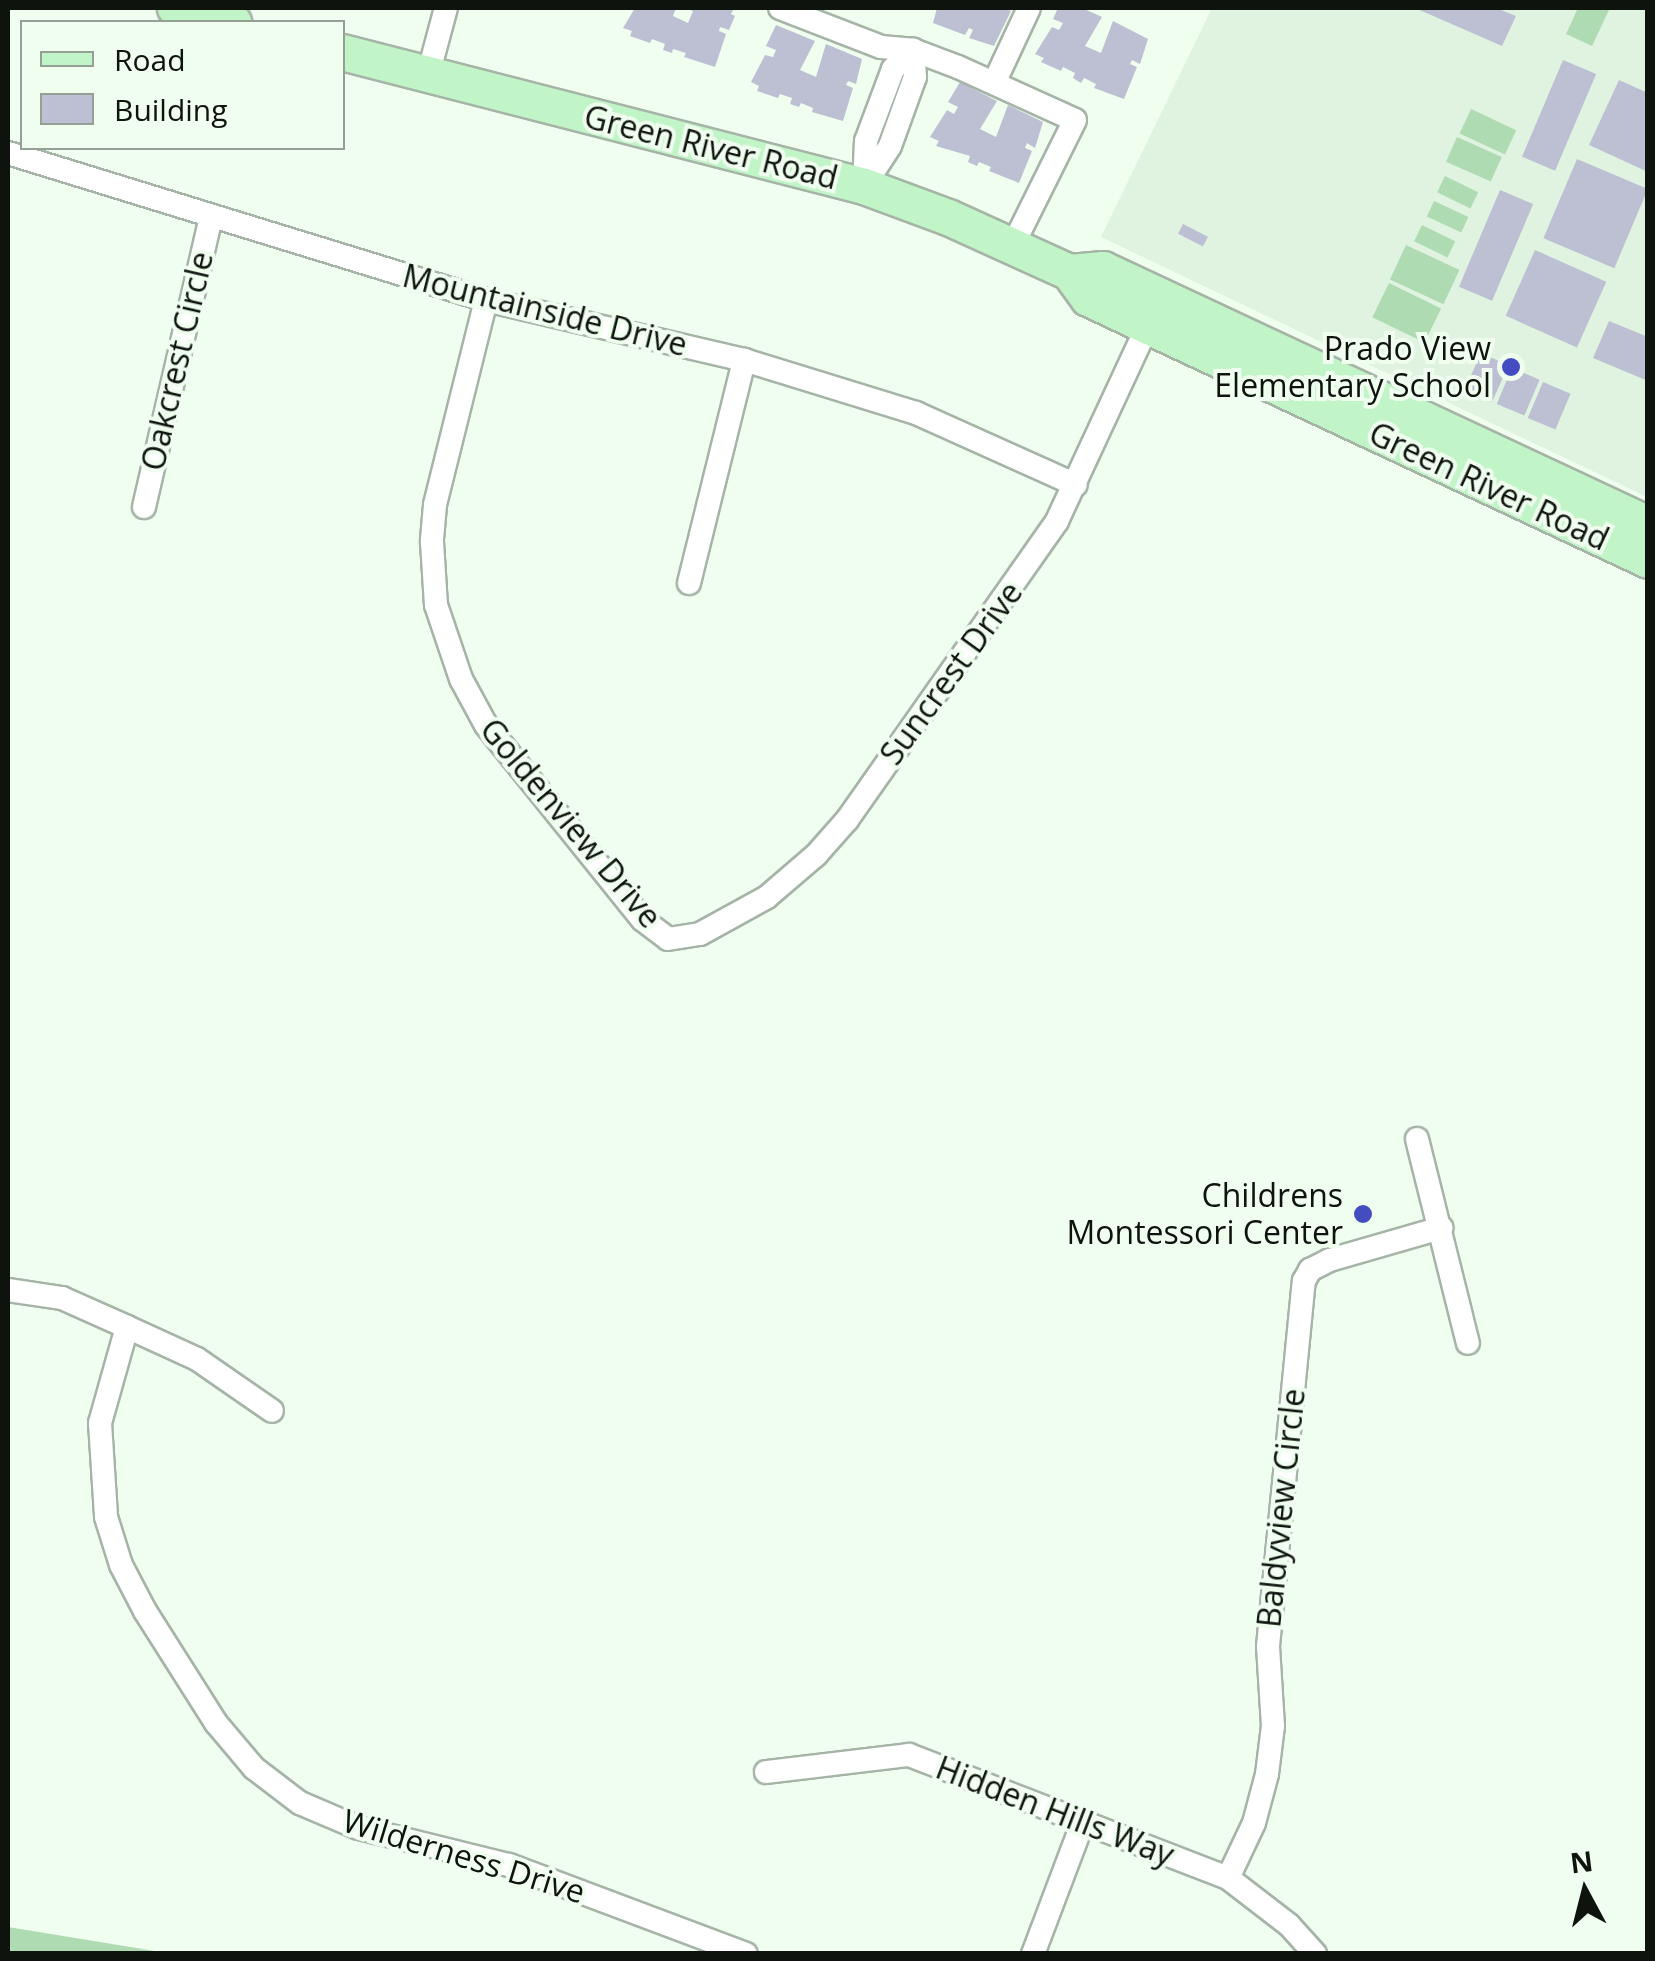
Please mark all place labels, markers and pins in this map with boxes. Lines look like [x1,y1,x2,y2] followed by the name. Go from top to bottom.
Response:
[1214,330,1491,405] place label: Prado View Elementary School
[1500,356,1522,378] marker: Prado View Elementary School
[1067,1177,1343,1252] place label: Childrens Montessori Center
[1352,1203,1374,1225] marker: Childrens Montessori Center

